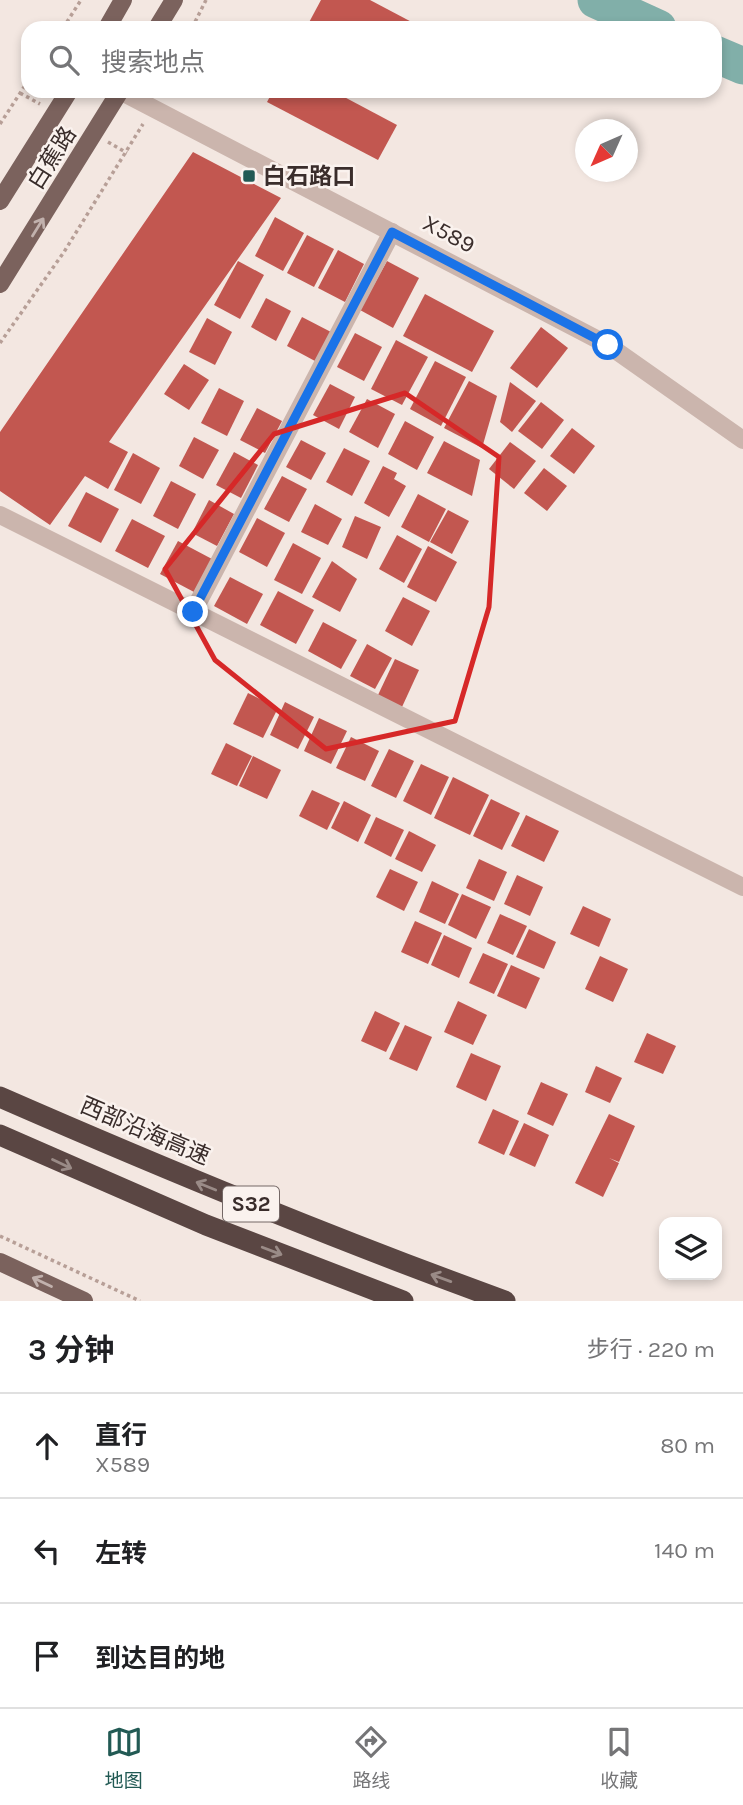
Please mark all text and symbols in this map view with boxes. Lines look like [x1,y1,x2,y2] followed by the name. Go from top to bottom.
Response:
[21,21,722,98] search box
[45,41,83,79] icon: search
[101,47,205,78] text: 搜索地点
[575,119,638,182] north arrow
[22,122,82,194] street label: 白蕉路
[263,163,355,190] place label: 白石路口
[241,168,257,184] marker: 白石路口
[418,209,480,259] street label: X589
[31,218,45,238] one-way arrow
[592,329,623,360] route start
[177,596,208,627] route end
[76,1092,214,1170] street label: 西部沿海高速
[51,1158,72,1171] one-way arrow
[196,1179,218,1192] one-way arrow
[223,1186,279,1222] road number: S32
[659,1217,722,1280] map controls
[659,1217,722,1280] button: layers
[261,1245,283,1258] one-way arrow
[431,1271,453,1283] one-way arrow
[32,1275,53,1288] one-way arrow
[28,1332,114,1368] text: 3 分钟
[587,1336,715,1363] text: 步行 · 220 m
[95,1420,147,1451] text: 直行
[28,1427,66,1465] icon: ahead
[660,1432,715,1459] text: 80 m
[95,1451,150,1478] text: X589
[28,1532,66,1570] icon: left
[654,1537,715,1564] text: 140 m
[95,1538,147,1569] text: 左转
[28,1637,66,1675] icon: arrive
[95,1643,225,1674] text: 到达目的地
[105,1723,143,1792] tab: 地图
[352,1723,390,1792] tab: 路线
[600,1723,638,1792] tab: 收藏

